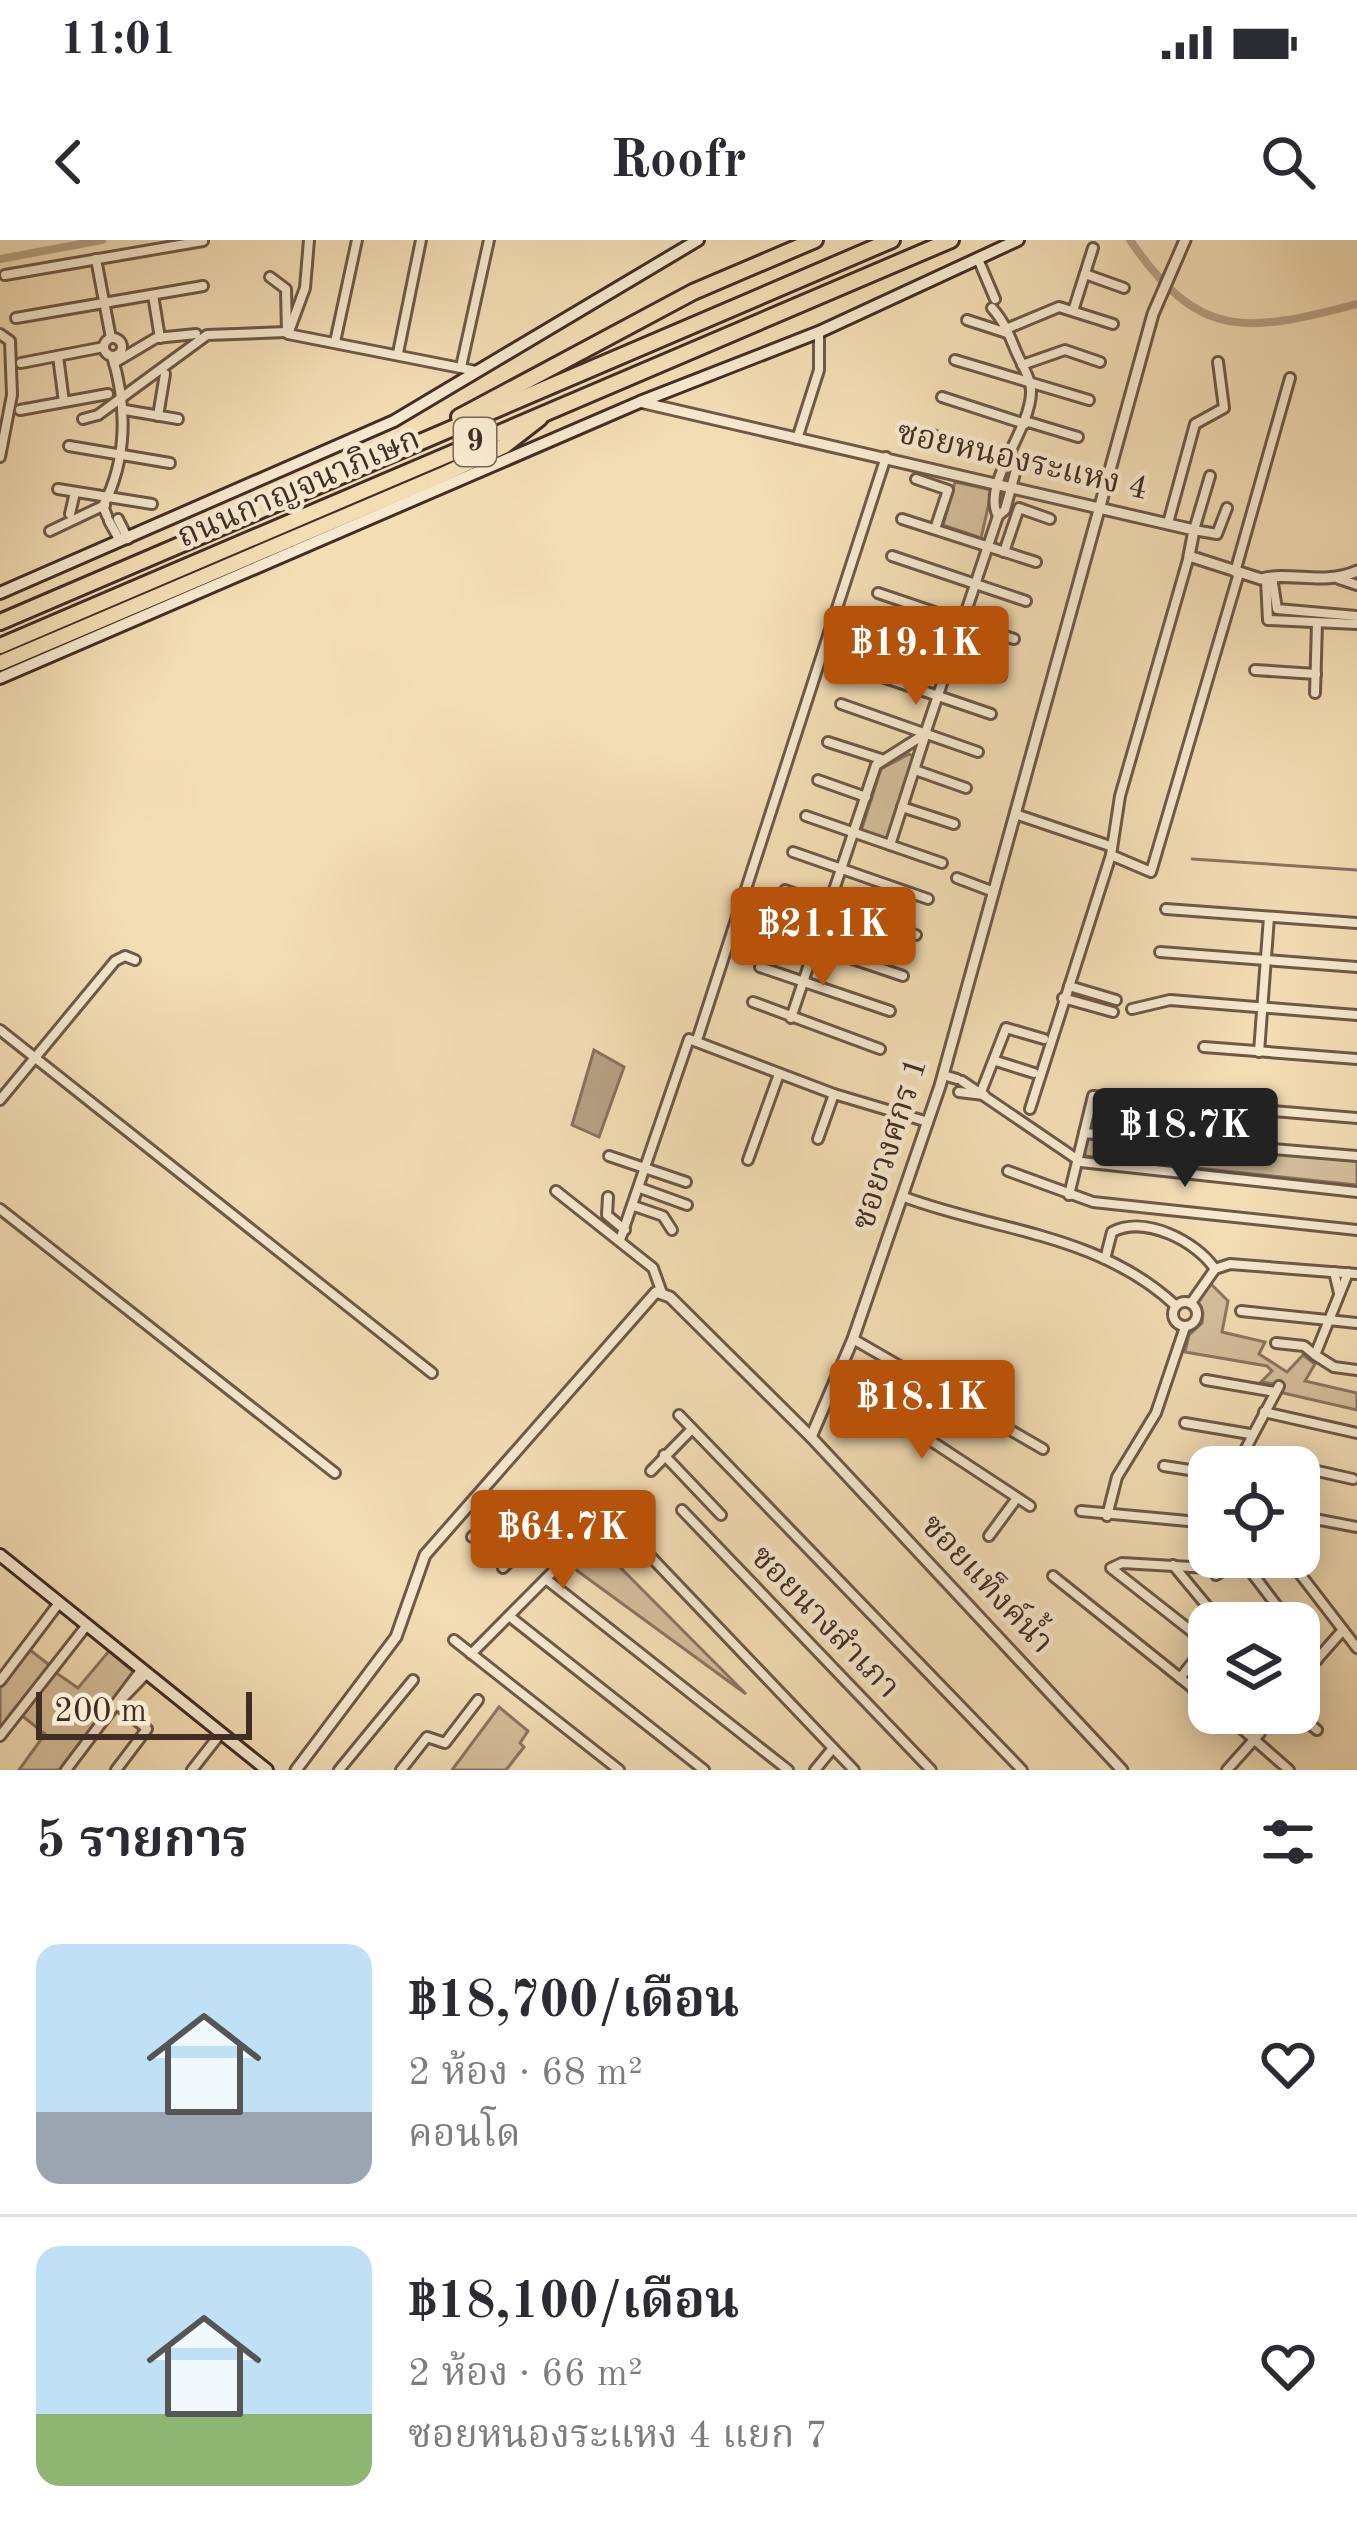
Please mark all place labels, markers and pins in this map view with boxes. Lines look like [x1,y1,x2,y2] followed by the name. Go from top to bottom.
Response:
[818,606,1014,708] pin: ฿19.1K
[725,887,921,989] pin: ฿21.1K
[1087,1088,1283,1190] pin: ฿18.7K
[824,1360,1020,1462] pin: ฿18.1K
[465,1490,661,1592] pin: ฿64.7K

